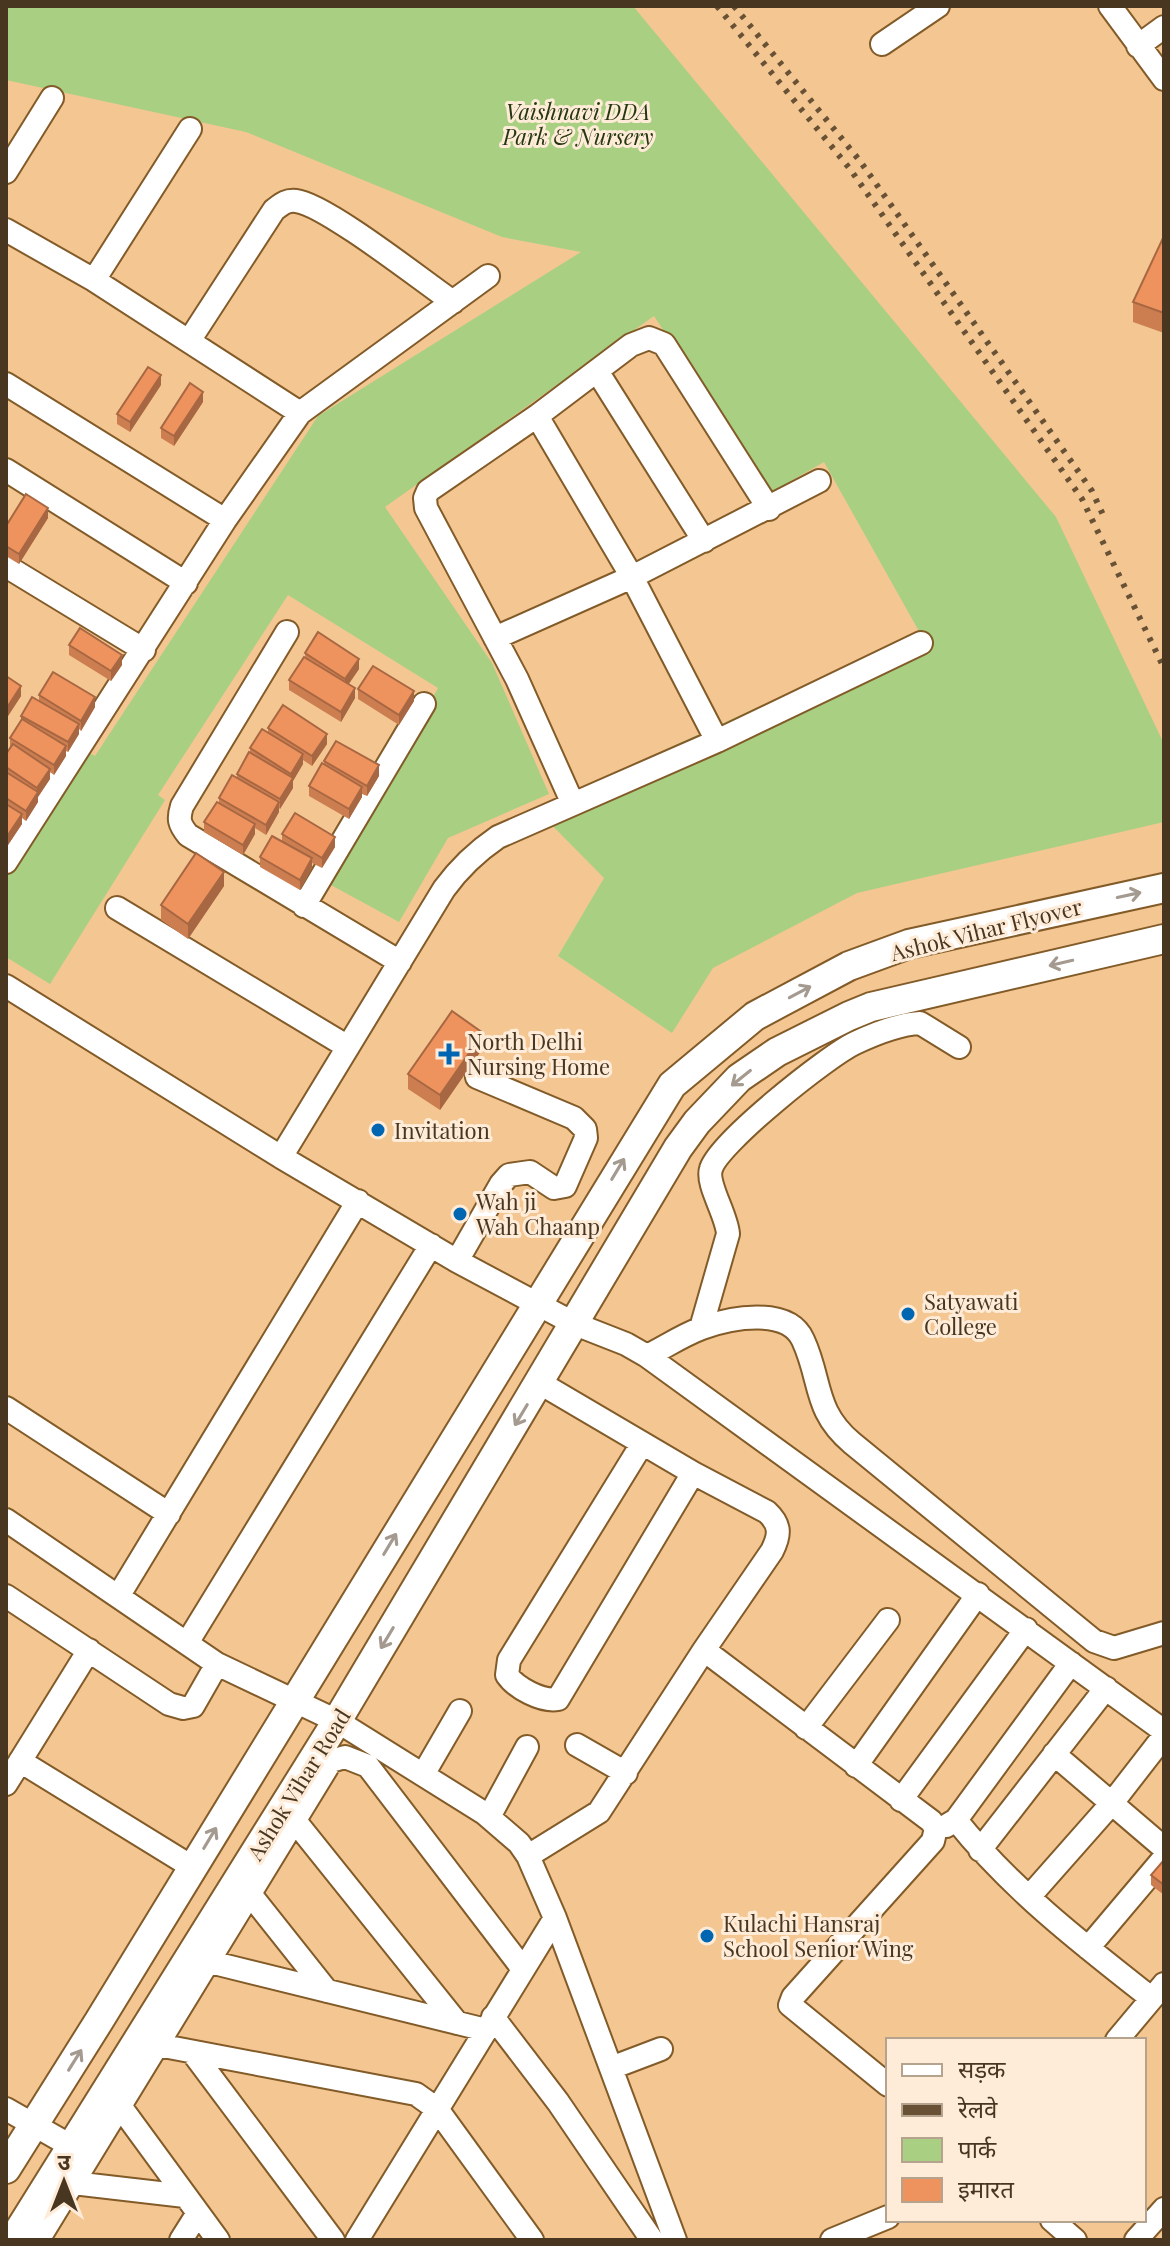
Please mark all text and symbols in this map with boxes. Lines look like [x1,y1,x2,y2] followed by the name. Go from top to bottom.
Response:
[502,96,654,151] park label: Vaishnavi DDA Park & Nursery
[1115,887,1141,902] one-way arrow
[886,891,1085,968] street label: Ashok Vihar Flyover
[1048,956,1074,971] one-way arrow
[788,983,812,999] one-way arrow
[467,1026,610,1081] place label: North Delhi Nursing Home
[438,1043,460,1065] marker: North Delhi Nursing Home
[730,1069,751,1087] one-way arrow
[394,1115,490,1145] place label: Invitation
[369,1121,387,1139] marker: Invitation
[610,1158,626,1181] one-way arrow
[475,1186,600,1241] place label: Wah ji Wah Chaanp
[451,1205,469,1223] marker: Wah ji Wah Chaanp
[924,1286,1018,1341] place label: Satyawati College
[899,1305,917,1323] marker: Satyawati College
[512,1403,528,1426] one-way arrow
[382,1533,398,1556] one-way arrow
[379,1626,395,1649] one-way arrow
[239,1702,357,1866] street label: Ashok Vihar Road
[203,1827,219,1850] one-way arrow
[723,1908,914,1963] place label: Kulachi Hansraj School Senior Wing
[698,1927,716,1945] marker: Kulachi Hansraj School Senior Wing
[886,2038,1146,2222] legend
[67,2049,83,2072] one-way arrow
[958,2052,1006,2084] text: सड़क
[957,2092,998,2124] text: रेलवे
[958,2132,997,2164] text: पार्क
[24,2142,104,2222] north arrow
[58,2146,72,2176] text: उ
[958,2172,1015,2204] text: इमारत

